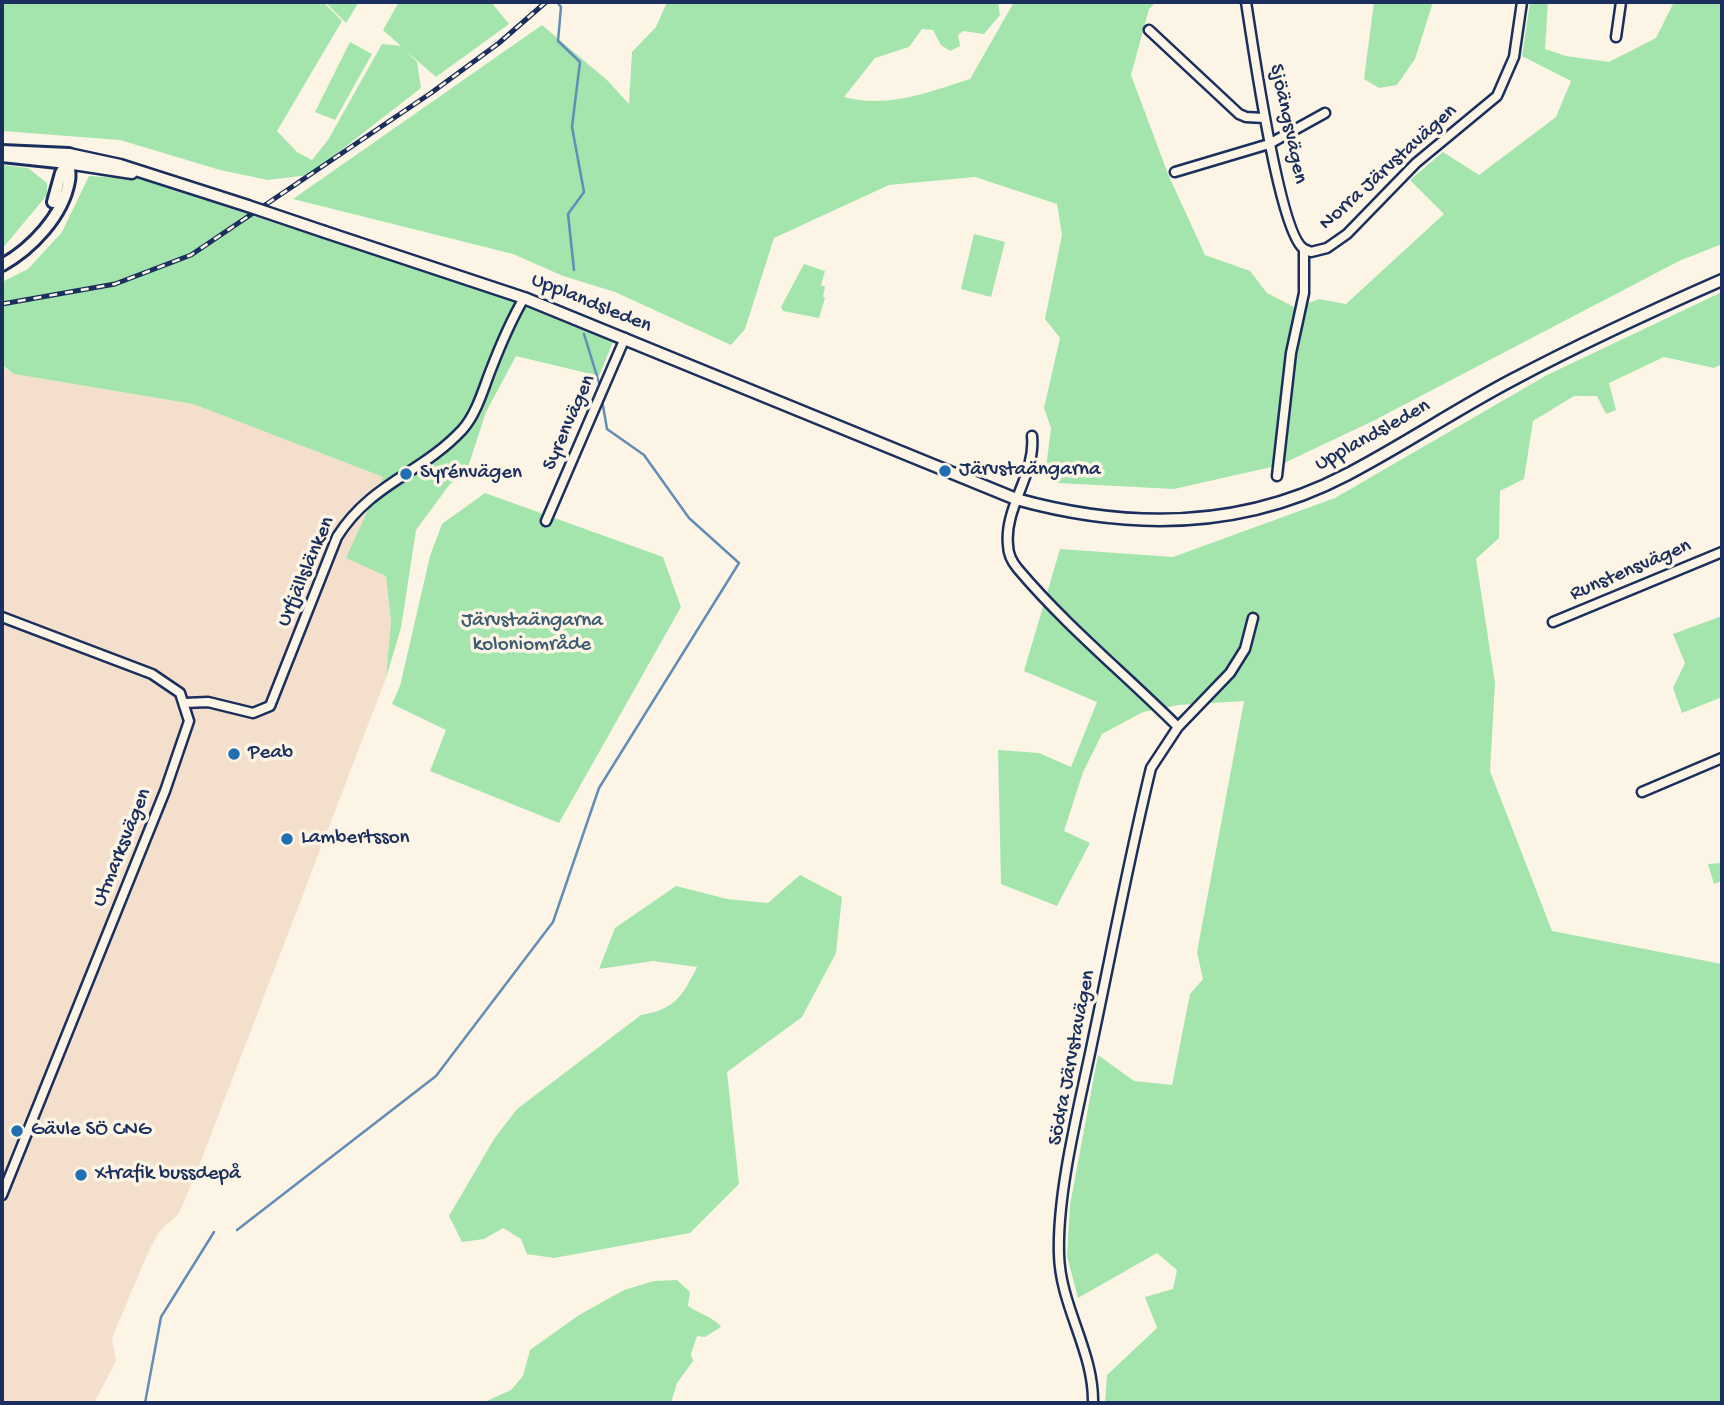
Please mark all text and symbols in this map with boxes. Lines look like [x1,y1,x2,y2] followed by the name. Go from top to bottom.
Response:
[1262,62,1312,186] street label: Sjöängsvägen
[1315,99,1463,237] street label: Norra Järvstavägen
[527,268,655,340] street label: Upplandsleden
[538,371,602,475] street label: Syrenvägen
[1311,394,1435,478] street label: Upplandsleden
[959,458,1101,484] place label: Järvstaängarna
[420,461,522,487] place label: Syrénvägen
[937,463,953,479] marker: Järvstaängarna
[398,466,414,482] marker: Syrénvägen
[273,513,341,631] street label: Urfjällslänken
[1567,534,1695,608] street label: Runstensvägen
[461,609,603,659] park label: Järvstaängarna koloniområde
[248,741,293,767] place label: Peab
[226,746,242,762] marker: Peab
[88,785,158,911] street label: Utmarksvägen
[301,826,410,852] place label: Lambertsson
[279,831,295,847] marker: Lambertsson
[1044,968,1102,1148] street label: Södra Järvstavägen
[31,1118,151,1144] place label: Gävle SÖ CNG
[9,1123,25,1139] marker: Gävle SÖ CNG
[95,1162,241,1188] place label: Xtrafik bussdepå
[73,1167,89,1183] marker: Xtrafik bussdepå

